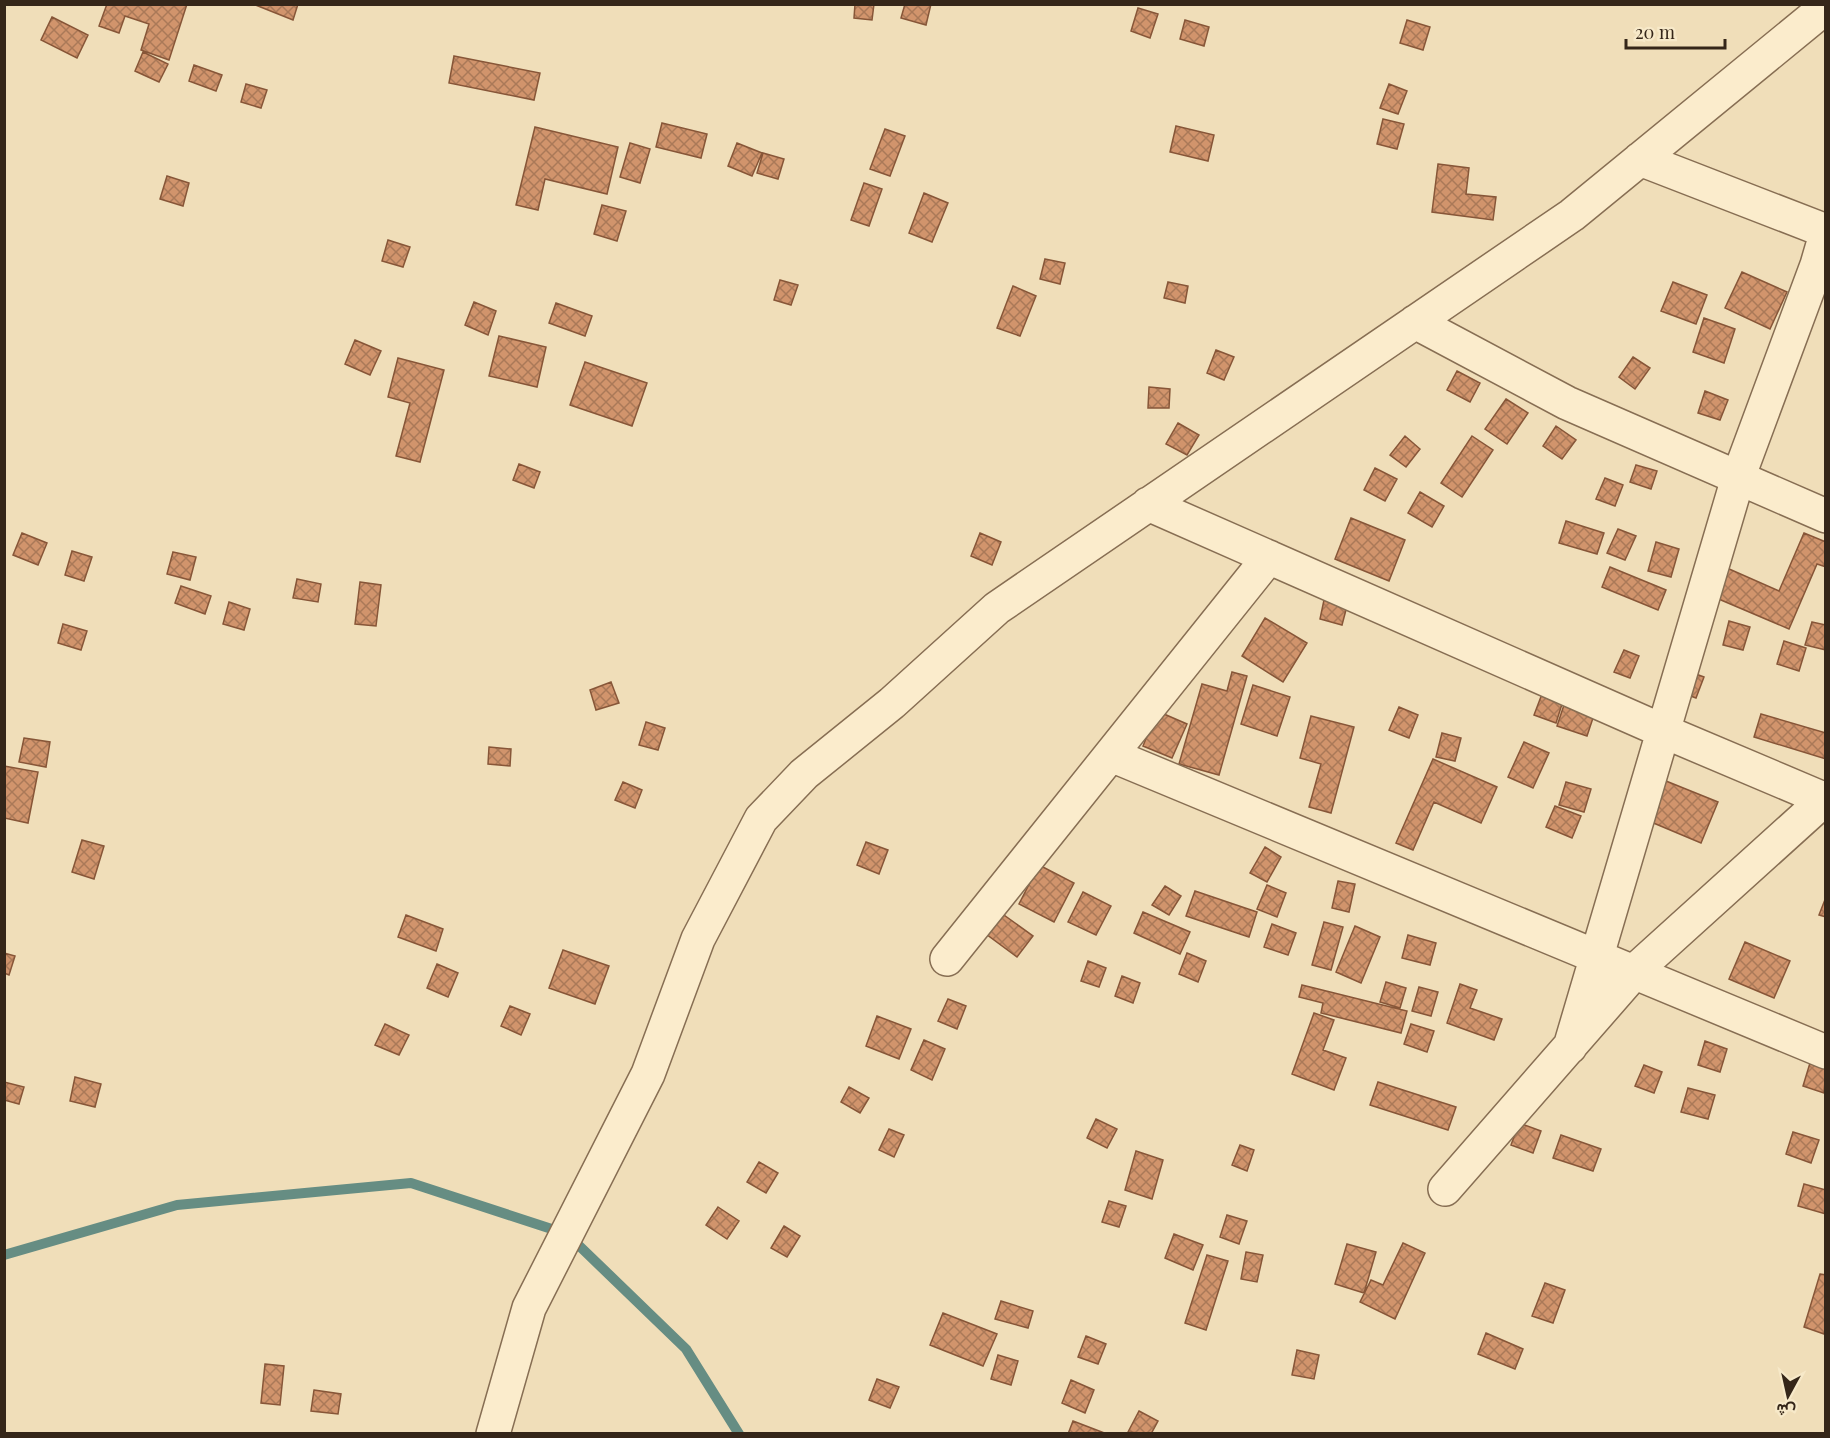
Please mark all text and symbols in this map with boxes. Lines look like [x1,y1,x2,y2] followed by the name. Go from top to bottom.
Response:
[1626,12,1725,50] scale bar
[1635,20,1675,44] text: 20 m
[1758,1366,1818,1426] north arrow
[1775,1400,1797,1423] text: ش

